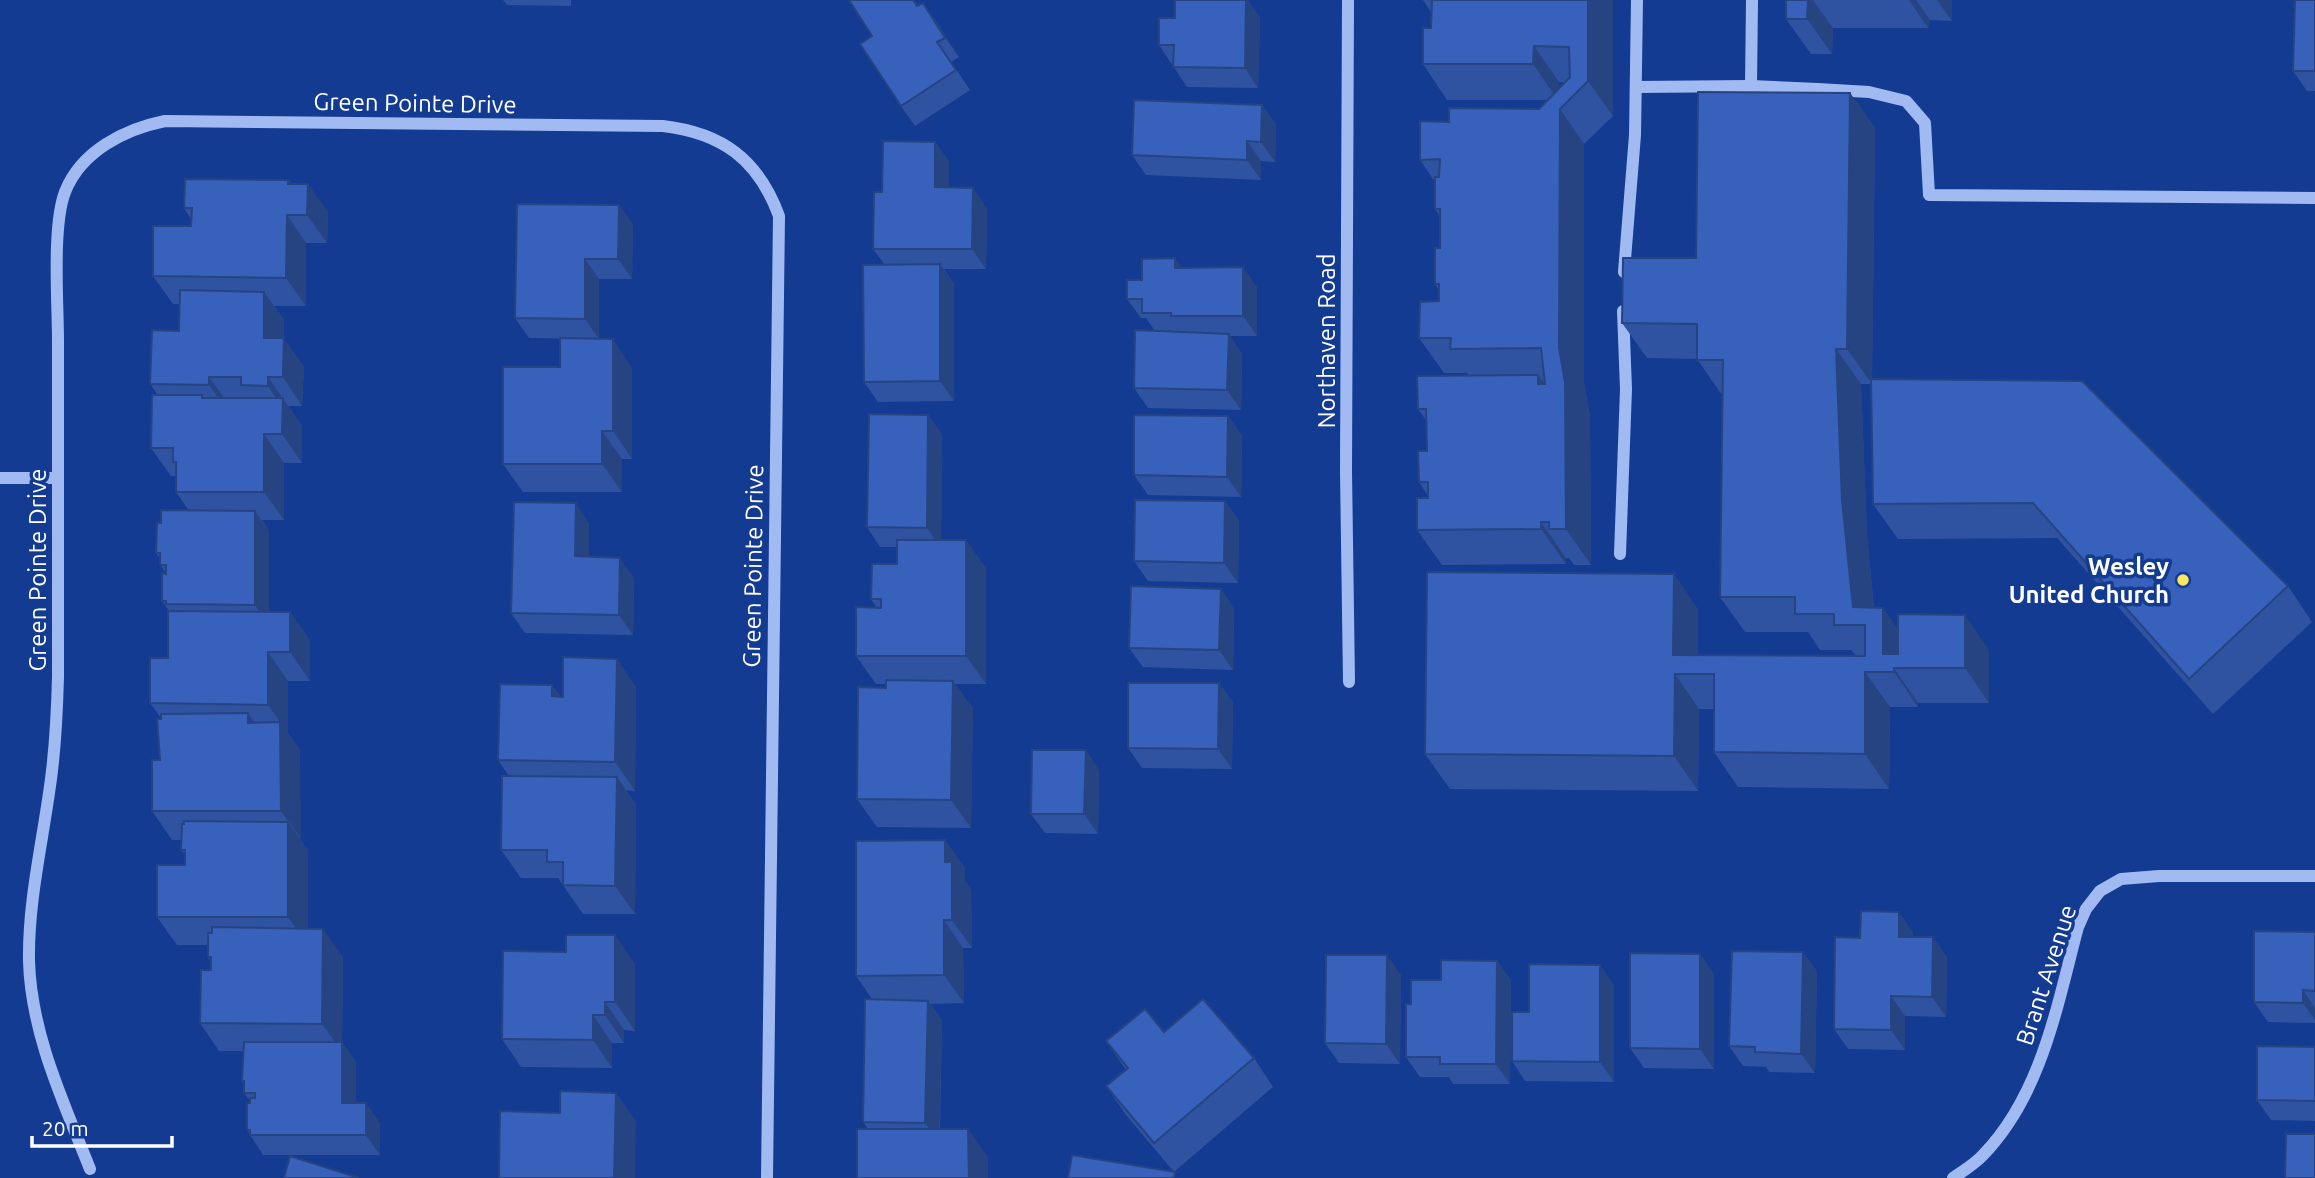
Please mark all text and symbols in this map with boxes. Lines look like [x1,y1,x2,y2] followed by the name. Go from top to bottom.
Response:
[313,88,517,118] street label: Green Pointe Drive
[1313,253,1340,429] street label: Northaven Road
[738,464,768,668] street label: Green Pointe Drive
[24,468,51,672] street label: Green Pointe Drive
[2009,553,2169,608] place label: Wesley United Church
[2175,572,2191,588] marker: Wesley United Church
[2011,901,2081,1049] street label: Brant Avenue
[32,1104,172,1148] scale bar
[42,1116,89,1140] text: 20 m

